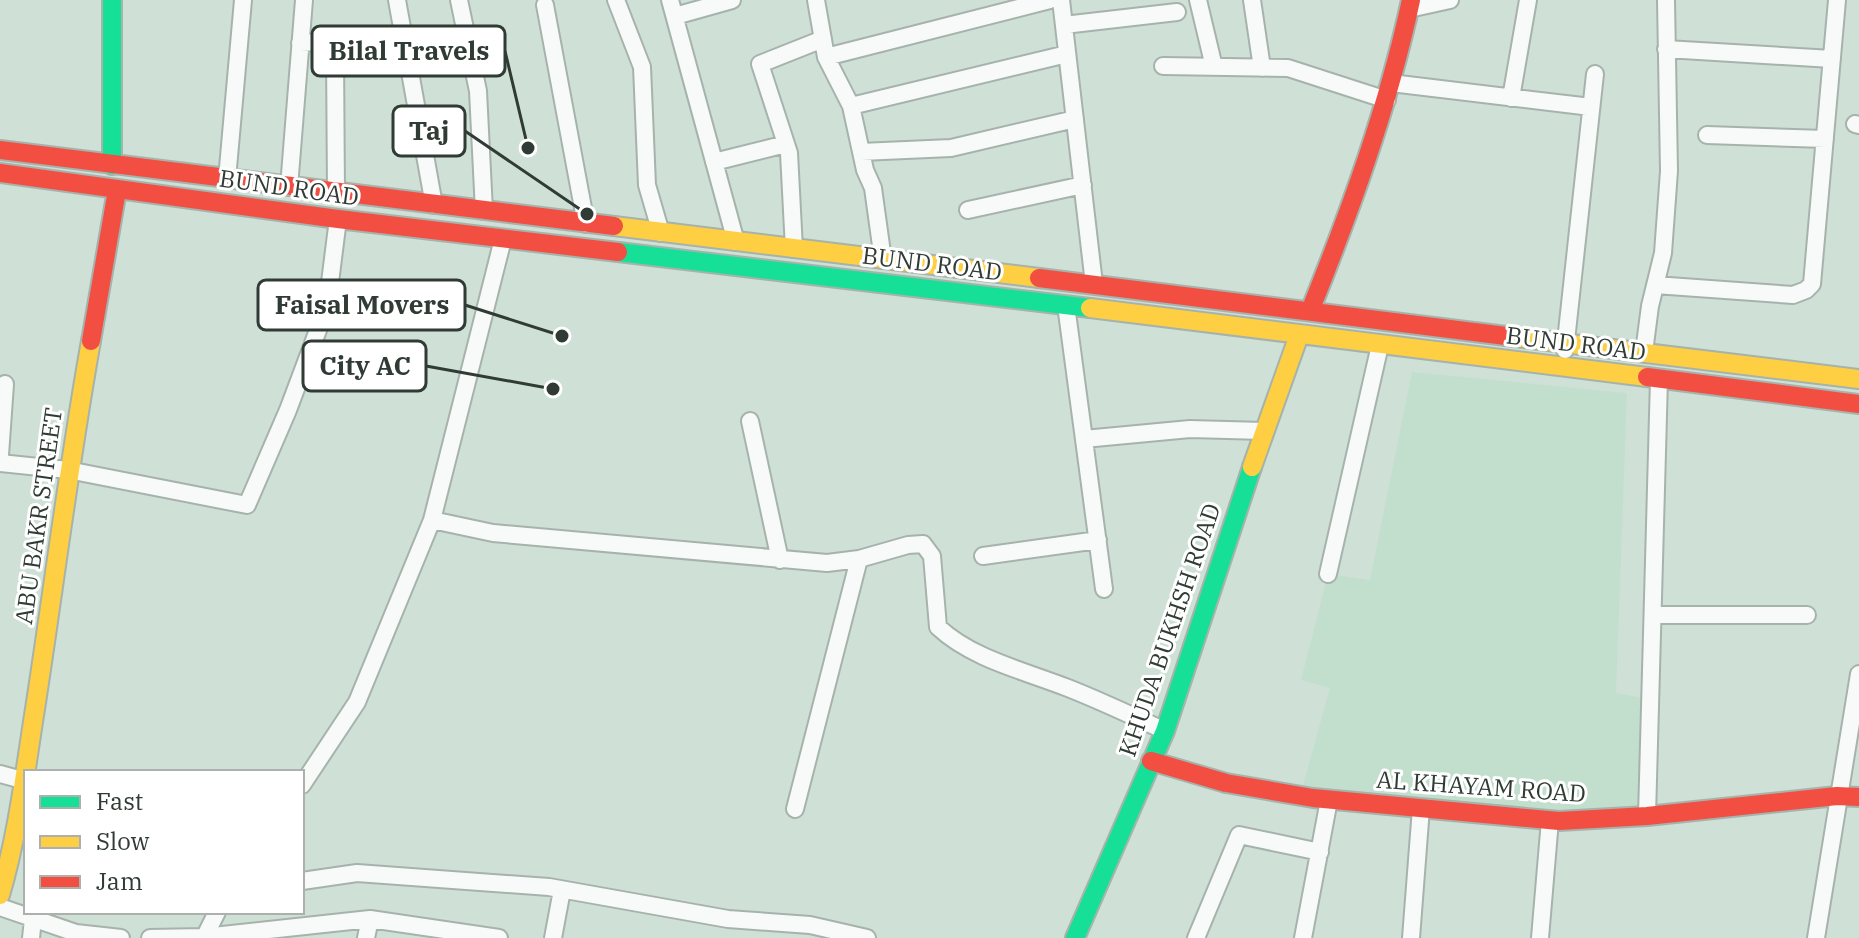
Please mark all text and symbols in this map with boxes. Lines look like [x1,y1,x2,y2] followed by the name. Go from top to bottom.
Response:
[312,26,505,76] callout: Bilal Travels
[329,33,489,67] text: Bilal Travels
[393,106,465,156] callout: Taj
[409,113,449,147] text: Taj
[217,161,361,213] street label: BUND ROAD
[860,239,1004,287] street label: BUND ROAD
[258,280,465,330] callout: Faisal Movers
[275,287,449,321] text: Faisal Movers
[1504,319,1648,367] street label: BUND ROAD
[303,341,426,391] callout: City AC
[319,348,411,382] text: City AC
[7,405,69,626] street label: ABU BAKR STREET
[1111,499,1227,761] street label: KHUDA BUKHSH ROAD
[1375,763,1587,809] street label: AL KHAYAM ROAD
[24,770,304,914] legend
[96,785,143,817] text: Fast
[96,825,150,857] text: Slow
[96,865,143,897] text: Jam

